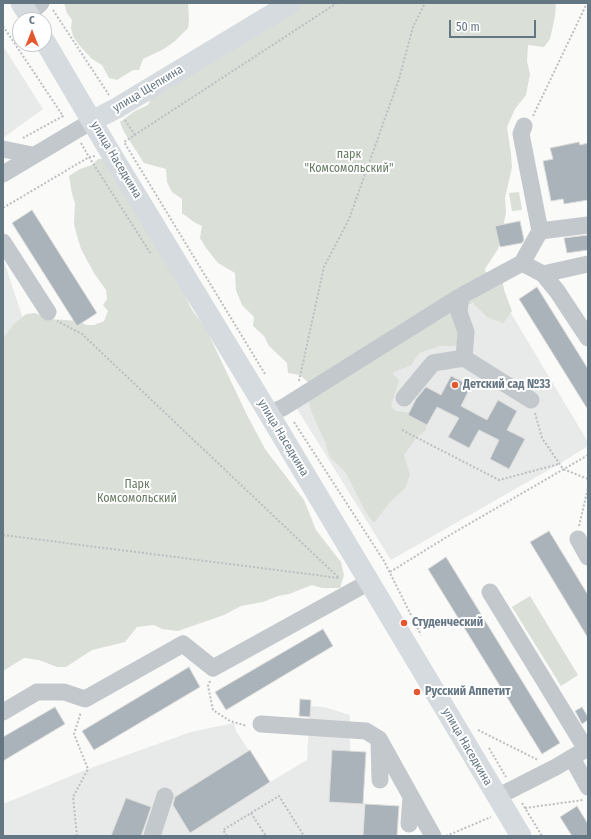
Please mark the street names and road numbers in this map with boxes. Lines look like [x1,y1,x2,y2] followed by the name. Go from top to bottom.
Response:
[110,62,186,116] street label: улица Щепкина
[87,119,145,201] street label: улица Наседкина
[254,397,312,479] street label: улица Наседкина
[439,706,495,788] street label: улица Наседкина

